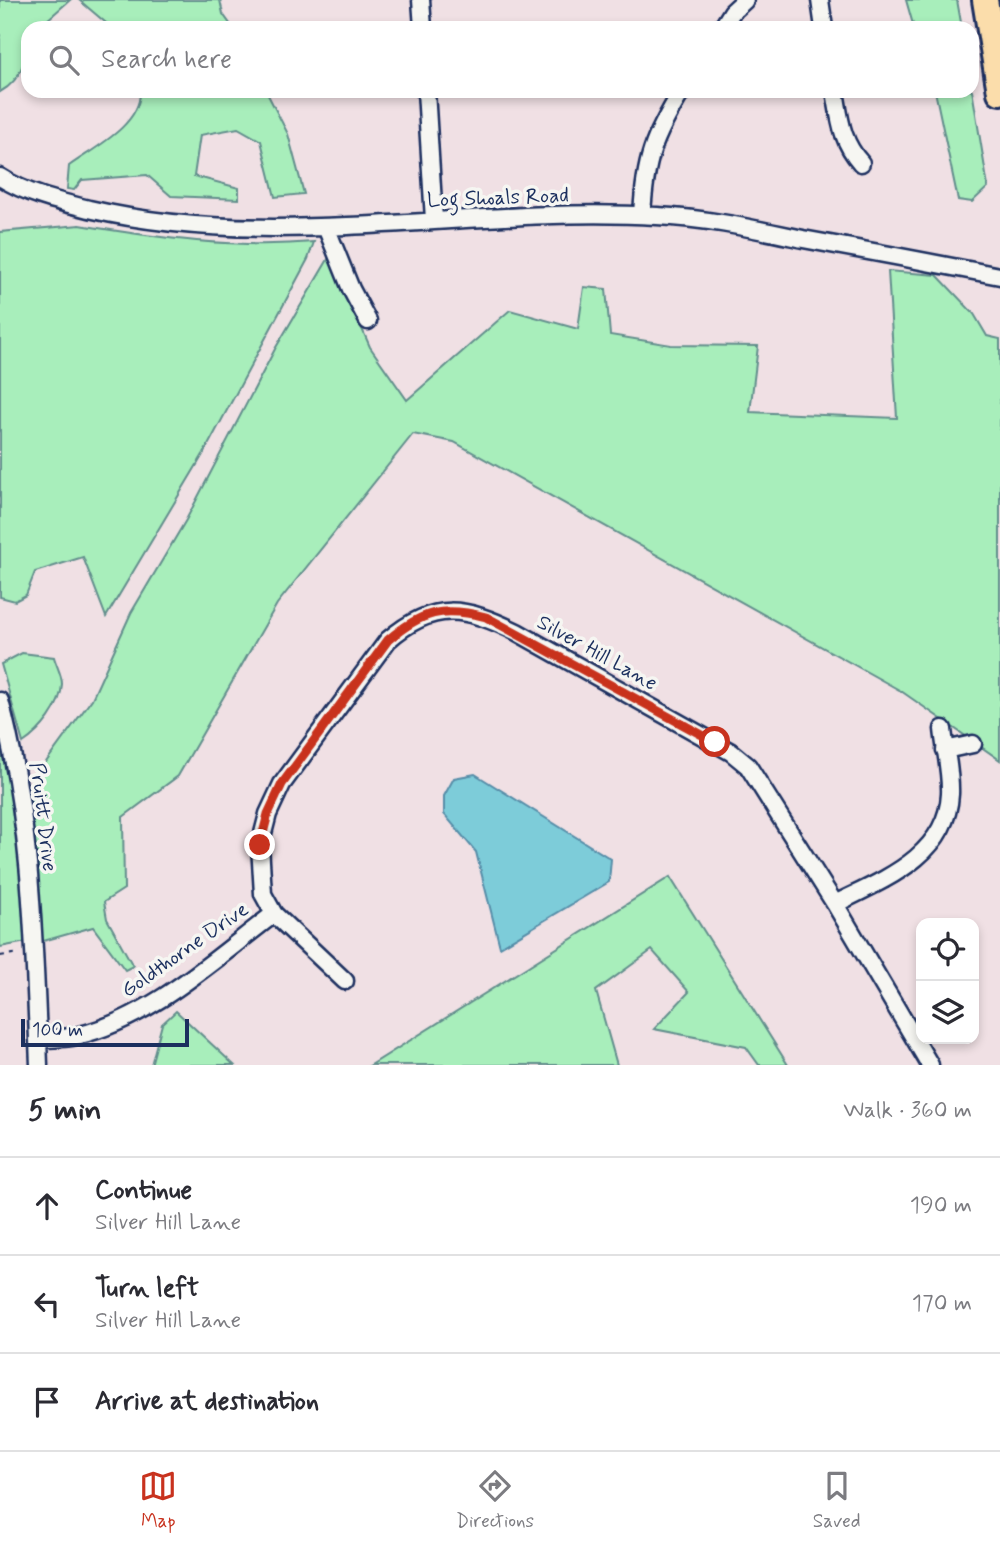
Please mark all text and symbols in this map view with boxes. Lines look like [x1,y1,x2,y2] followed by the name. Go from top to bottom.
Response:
[21,21,979,98] search box
[45,41,83,79] icon: search
[101,43,232,77] text: Search here
[427,182,569,216] street label: Log Shoals Road
[532,608,662,698] street label: Silver Hill Lane
[699,726,730,757] route start
[22,761,64,873] street label: Pruitt Drive
[244,829,275,860] route end
[116,896,254,1004] street label: Goldthorne Drive
[916,918,979,1044] map controls
[916,918,979,981] button: locate
[916,981,979,1044] button: layers
[21,1016,189,1048] scale bar
[32,1018,83,1043] text: 100 m
[28,1091,102,1130] text: 5 min
[843,1096,972,1126] text: Walk · 360 m
[95,1174,192,1208] text: Continue
[28,1187,66,1225] icon: ahead
[910,1191,972,1221] text: 190 m
[95,1208,241,1238] text: Silver Hill Lane
[95,1272,199,1306] text: Turn left
[28,1285,66,1323] icon: left
[912,1289,972,1319] text: 170 m
[95,1306,241,1336] text: Silver Hill Lane
[28,1383,66,1421] icon: arrive
[95,1385,319,1419] text: Arrive at destination
[139,1467,177,1534] tab: Map
[456,1467,534,1534] tab: Directions
[813,1467,861,1534] tab: Saved

